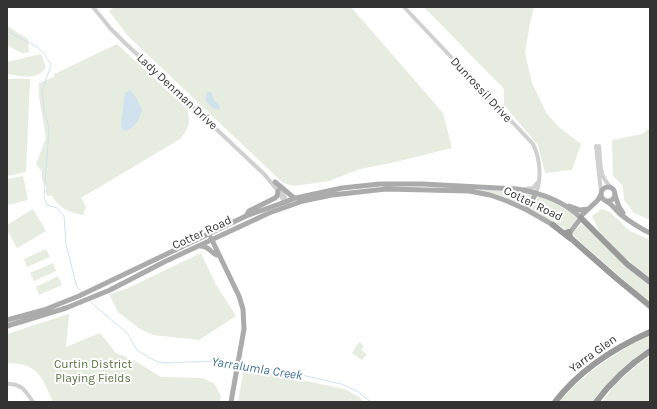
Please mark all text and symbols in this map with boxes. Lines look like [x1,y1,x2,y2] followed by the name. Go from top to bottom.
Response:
[134,51,220,133] street label: Lady Denman Drive
[447,54,515,126] street label: Dunrossil Drive
[501,184,565,224] street label: Cotter Road
[170,213,234,253] street label: Cotter Road
[566,332,620,376] street label: Yarra Glen
[210,354,304,384] water label: Yarralumla Creek
[54,358,132,386] park label: Curtin District Playing Fields

